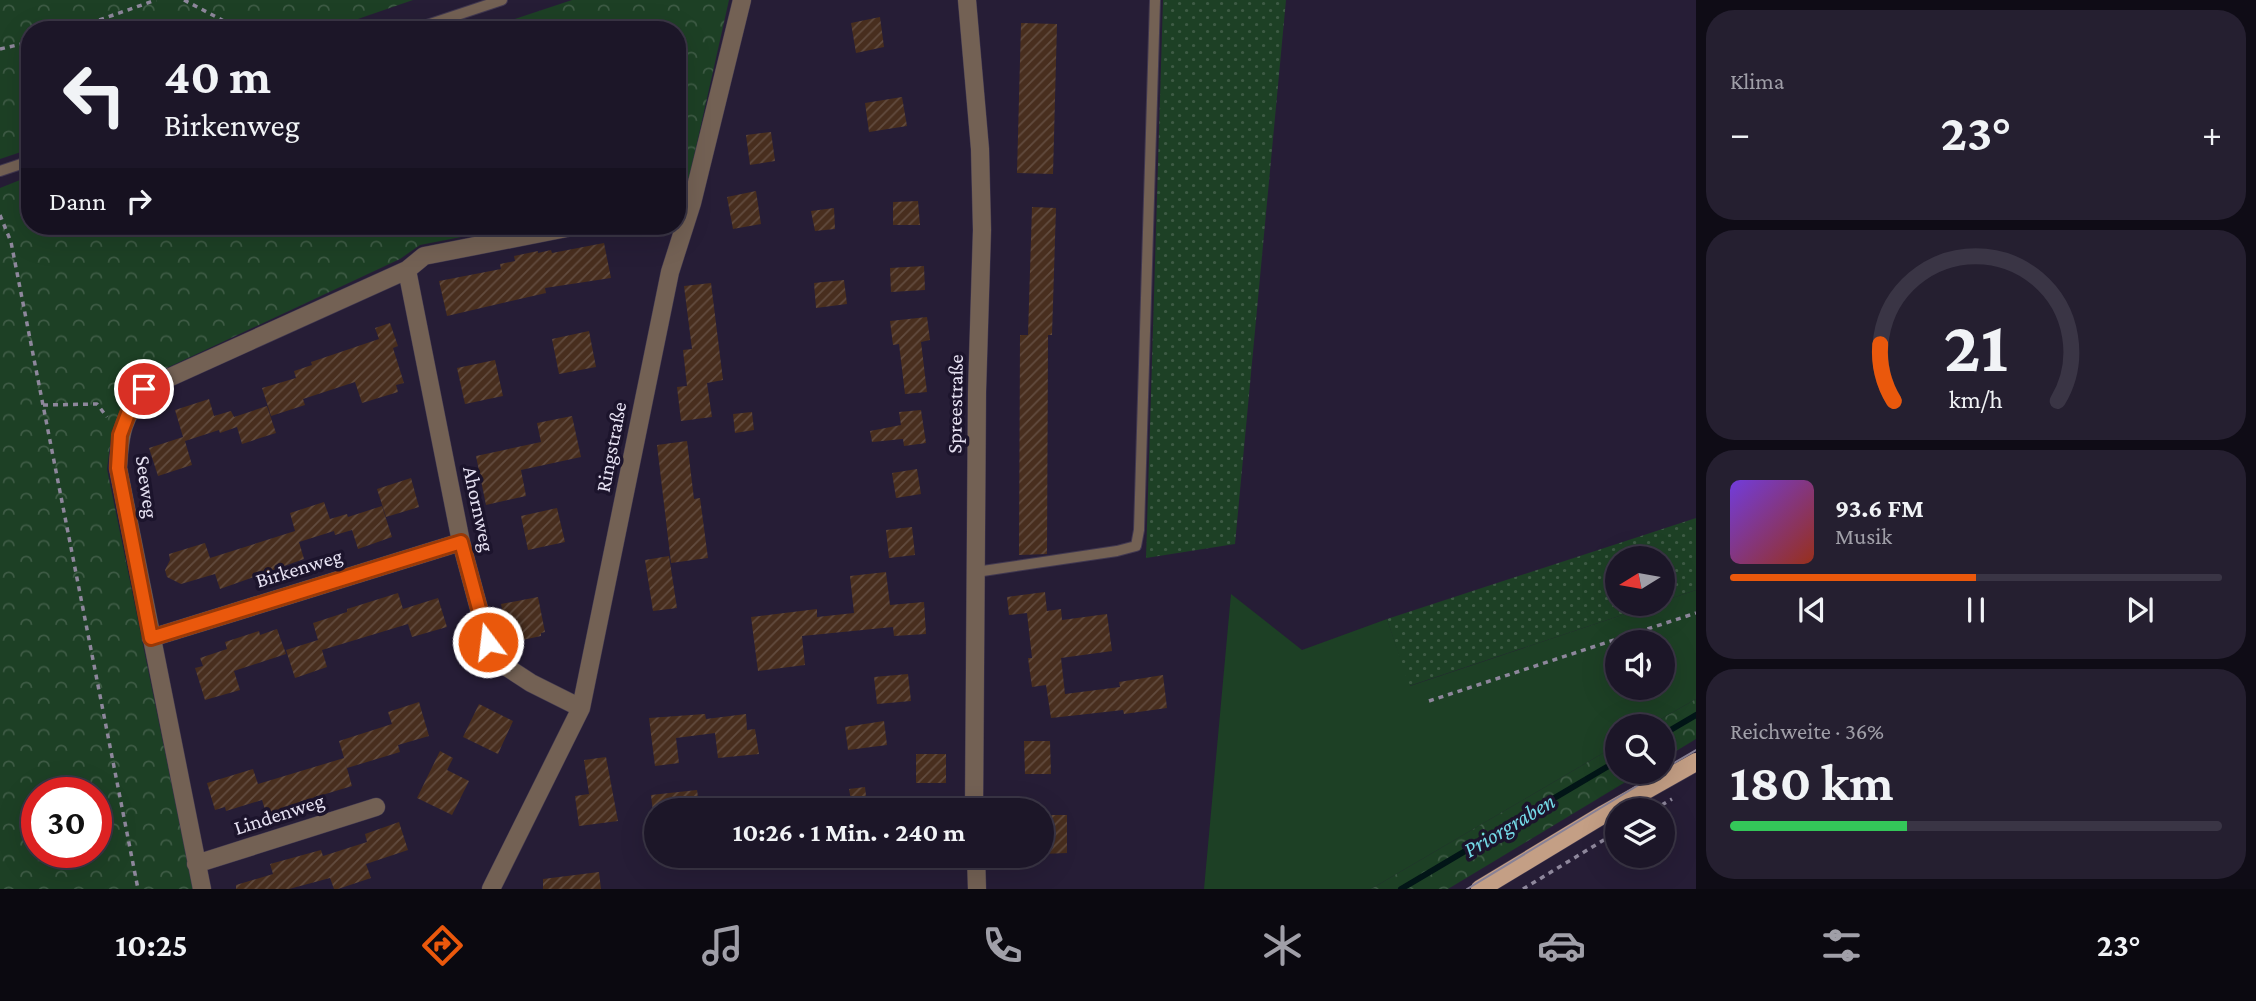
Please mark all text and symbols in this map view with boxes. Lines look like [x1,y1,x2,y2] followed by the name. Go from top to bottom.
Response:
[49,49,140,140] icon: left
[164,49,271,104] text: 40 m
[1730,68,1784,94] text: Klima
[1940,103,2012,161] text: 23°
[164,107,300,143] text: Birkenweg
[1730,112,1750,154] text: −
[2202,112,2222,154] text: +
[120,182,158,220] icon: right
[49,187,106,216] text: Dann
[1944,306,2008,387] text: 21
[942,354,968,454] street label: Spreestraße
[114,359,174,419] pin
[125,370,163,408] icon: arrive
[1949,385,2003,412] text: km/h
[591,400,631,494] street label: Ringstraße
[131,454,163,520] street label: Seeweg
[458,464,500,554] street label: Ahornweg
[1835,494,1924,523] text: 93.6 FM
[1835,523,1892,549] text: Musik
[253,543,345,593] street label: Birkenweg
[1605,546,1675,616] north arrow
[1605,546,1675,868] map controls
[1793,591,1831,629] icon: previous
[1957,591,1995,629] icon: pause
[2121,591,2159,629] icon: next
[451,605,525,679] position arrow
[1605,630,1675,700] button: sound
[1605,714,1675,784] button: search
[1730,718,1884,744] text: Reichweite · 36%
[1730,753,1894,811] text: 180 km
[21,777,112,868] speed limit sign: 30
[1458,787,1560,863] water label: Priorgraben
[231,788,327,840] street label: Lindenweg
[1605,798,1675,868] button: layers
[733,818,965,847] text: 10:26 · 1 Min. · 240 m
[418,921,467,970] icon: directions
[698,921,747,970] icon: music
[978,921,1027,970] icon: phone
[1258,921,1307,970] icon: climate
[1537,921,1586,970] icon: car
[1817,921,1866,970] icon: filters
[115,927,188,963] text: 10:25
[2097,927,2141,963] text: 23°

